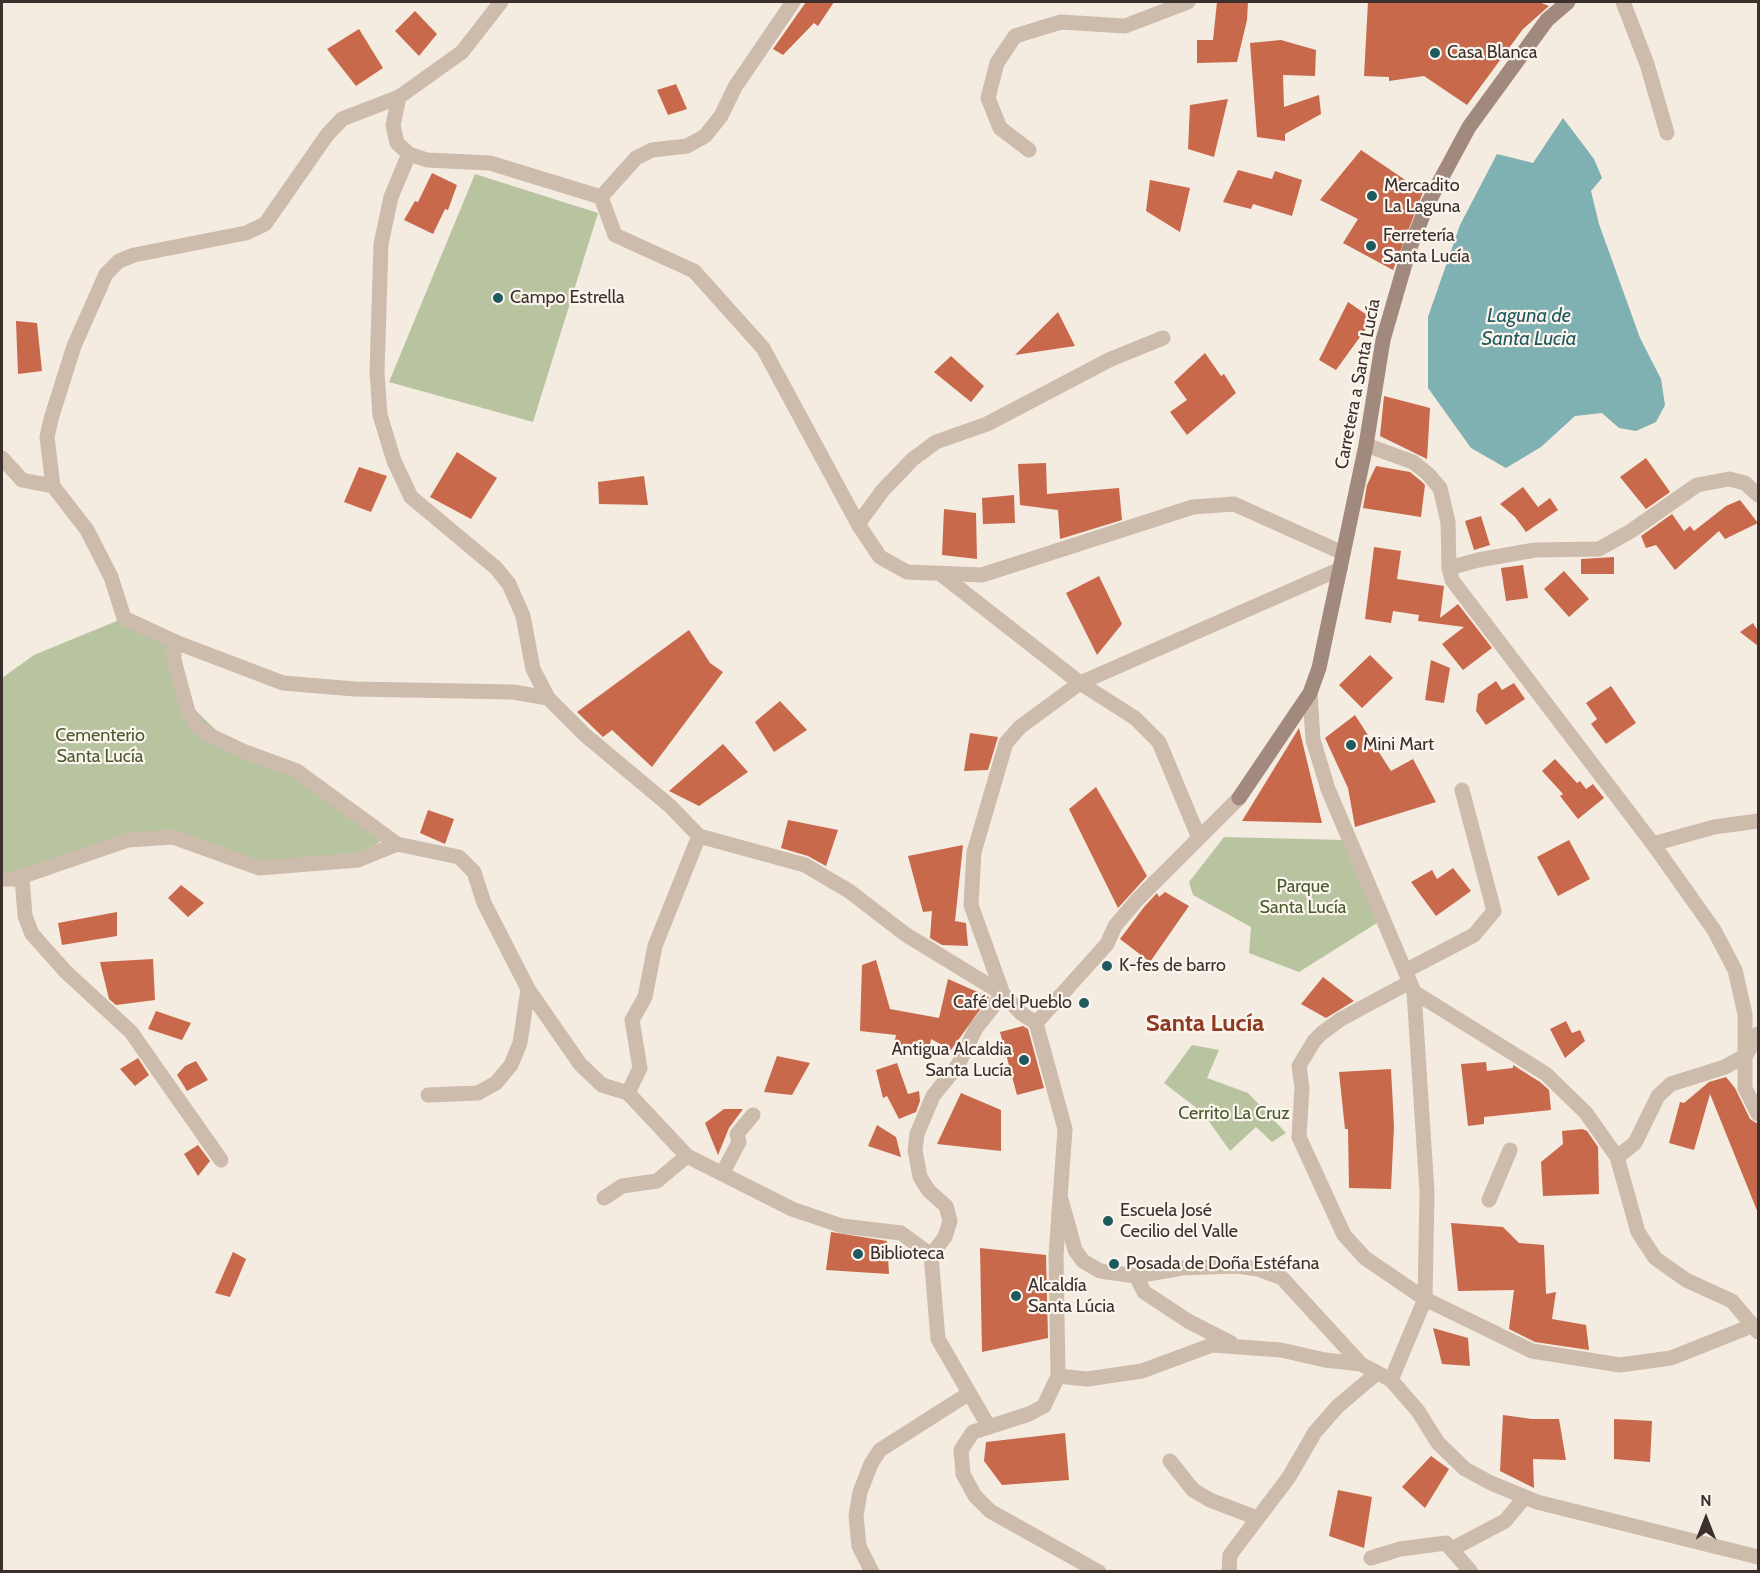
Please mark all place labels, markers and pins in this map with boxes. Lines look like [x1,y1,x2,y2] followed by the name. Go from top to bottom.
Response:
[1447,42,1537,64] place label: Casa Blanca
[1428,46,1442,60] marker: Casa Blanca
[1384,175,1460,218] place label: Mercadito La Laguna
[1365,189,1379,203] marker: Mercadito La Laguna
[1383,225,1470,268] place label: Ferretería Santa Lucía
[1364,239,1378,253] marker: Ferretería Santa Lucía
[510,287,625,309] place label: Campo Estrella
[491,291,505,305] marker: Campo Estrella
[1363,734,1434,756] place label: Mini Mart
[1344,738,1358,752] marker: Mini Mart
[1119,955,1226,977] place label: K-fes de barro
[1100,959,1114,973] marker: K-fes de barro
[953,992,1072,1014] place label: Café del Pueblo
[1077,996,1091,1010] marker: Café del Pueblo
[891,1039,1012,1082] place label: Antigua Alcaldia Santa Lucía
[1017,1053,1031,1067] marker: Antigua Alcaldia Santa Lucía
[1120,1200,1238,1242] place label: Escuela José Cecilio del Valle
[1101,1214,1115,1228] marker: Escuela José Cecilio del Valle
[870,1243,944,1265] place label: Biblioteca
[851,1247,865,1261] marker: Biblioteca
[1126,1253,1319,1275] place label: Posada de Doña Estéfana
[1107,1257,1121,1271] marker: Posada de Doña Estéfana
[1028,1275,1115,1318] place label: Alcaldía Santa Lúcia
[1009,1289,1023,1303] marker: Alcaldía Santa Lúcia

